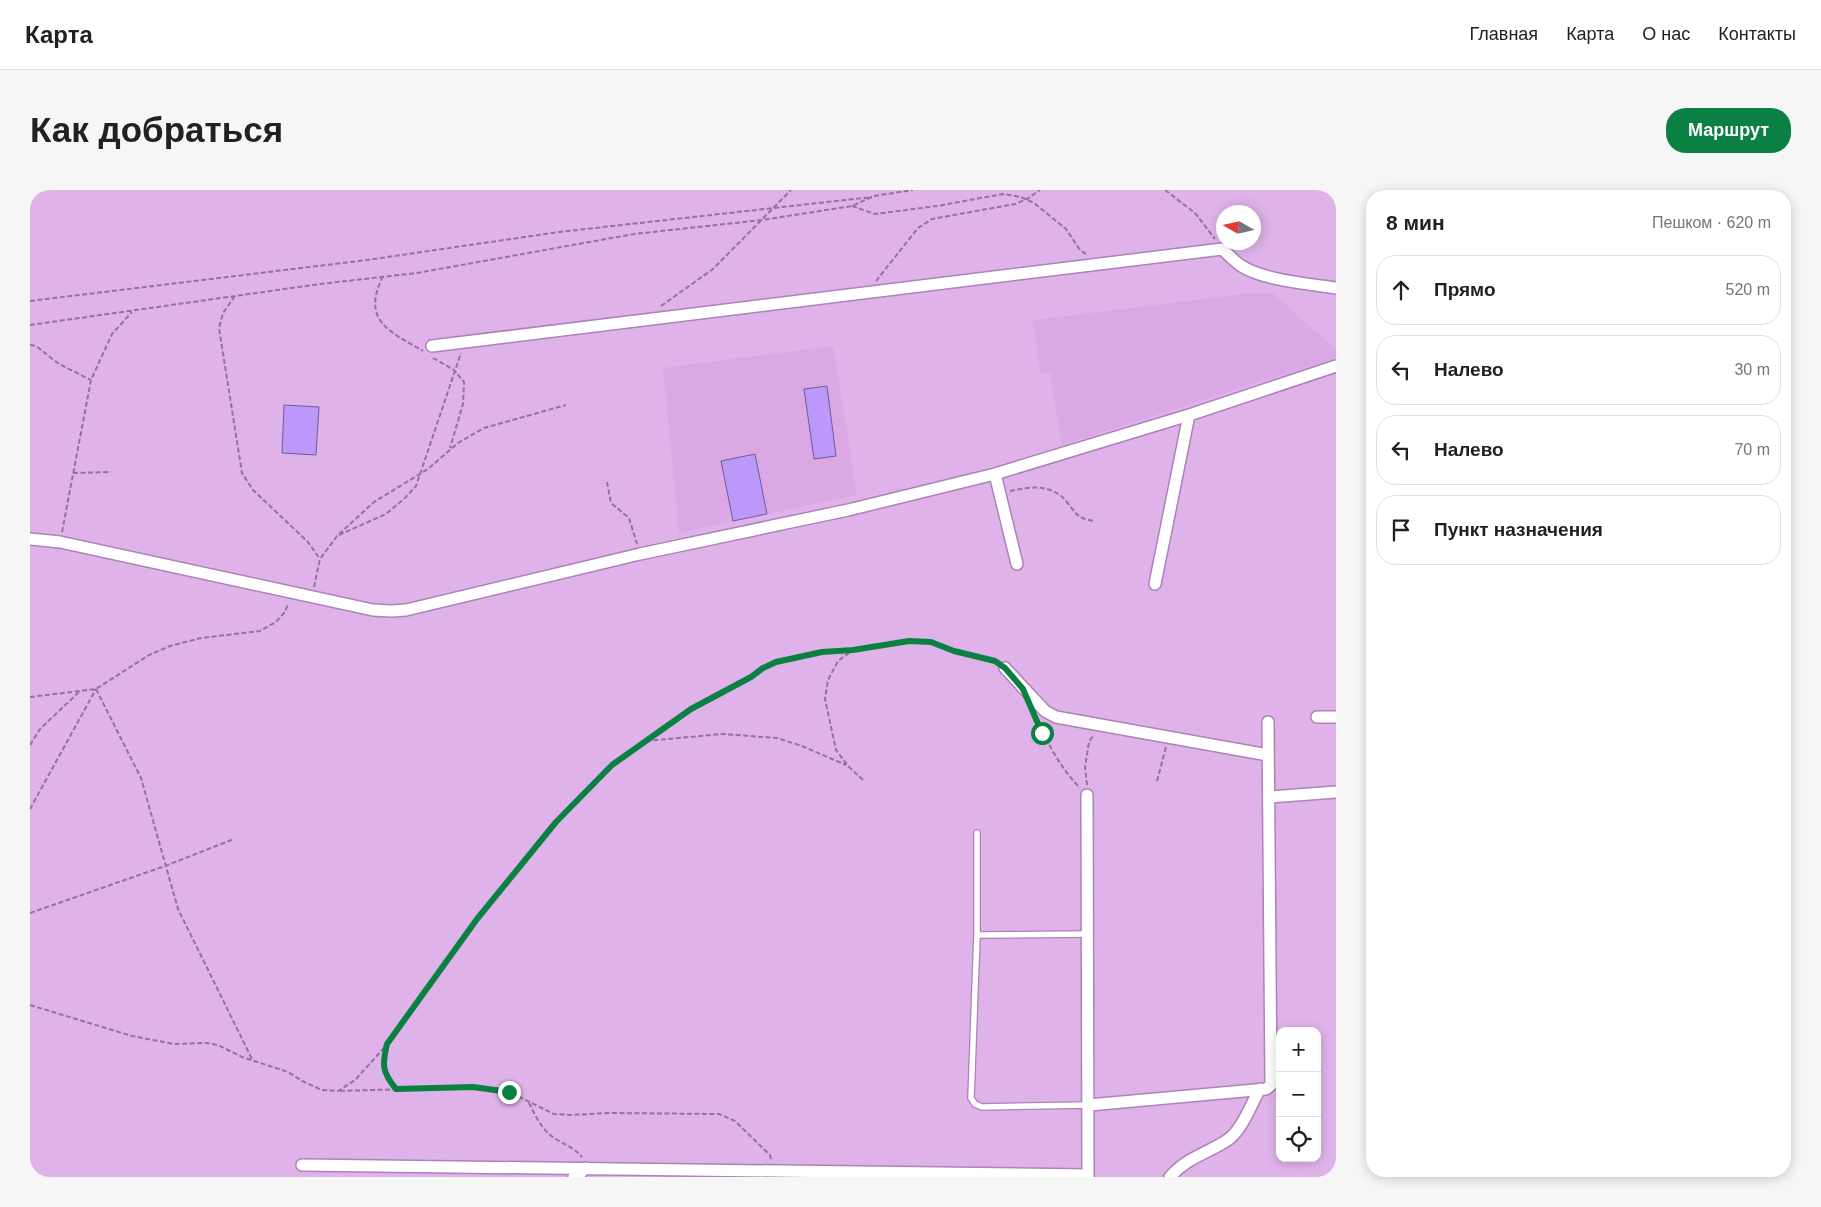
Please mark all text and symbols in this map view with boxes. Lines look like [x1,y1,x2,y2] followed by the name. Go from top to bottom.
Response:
[25,21,93,48] text: Карта
[1470,24,1538,44] text: Главная
[1566,24,1614,44] text: Карта
[1642,24,1690,44] text: О нас
[1718,24,1796,44] text: Контакты
[1666,108,1791,153] button: Маршрут
[30,110,283,149] text: Как добраться
[1216,205,1261,250] north arrow
[1386,211,1445,234] text: 8 мин
[1652,214,1771,231] text: Пешком · 620 m
[1387,276,1415,304] icon: ahead
[1434,279,1496,300] text: Прямо
[1726,281,1770,298] text: 520 m
[1387,356,1415,384] icon: left
[1434,359,1504,380] text: Налево
[1734,361,1770,378] text: 30 m
[1387,436,1415,464] icon: left
[1434,439,1504,460] text: Налево
[1734,441,1770,458] text: 70 m
[1387,516,1415,544] icon: arrive
[1434,519,1603,540] text: Пункт назначения
[1031,722,1054,745] route start
[1276,1027,1321,1162] map controls
[1276,1027,1321,1072] button: +
[1276,1072,1321,1117] button: −
[498,1081,521,1104] route end
[1276,1117,1321,1162] button: locate

